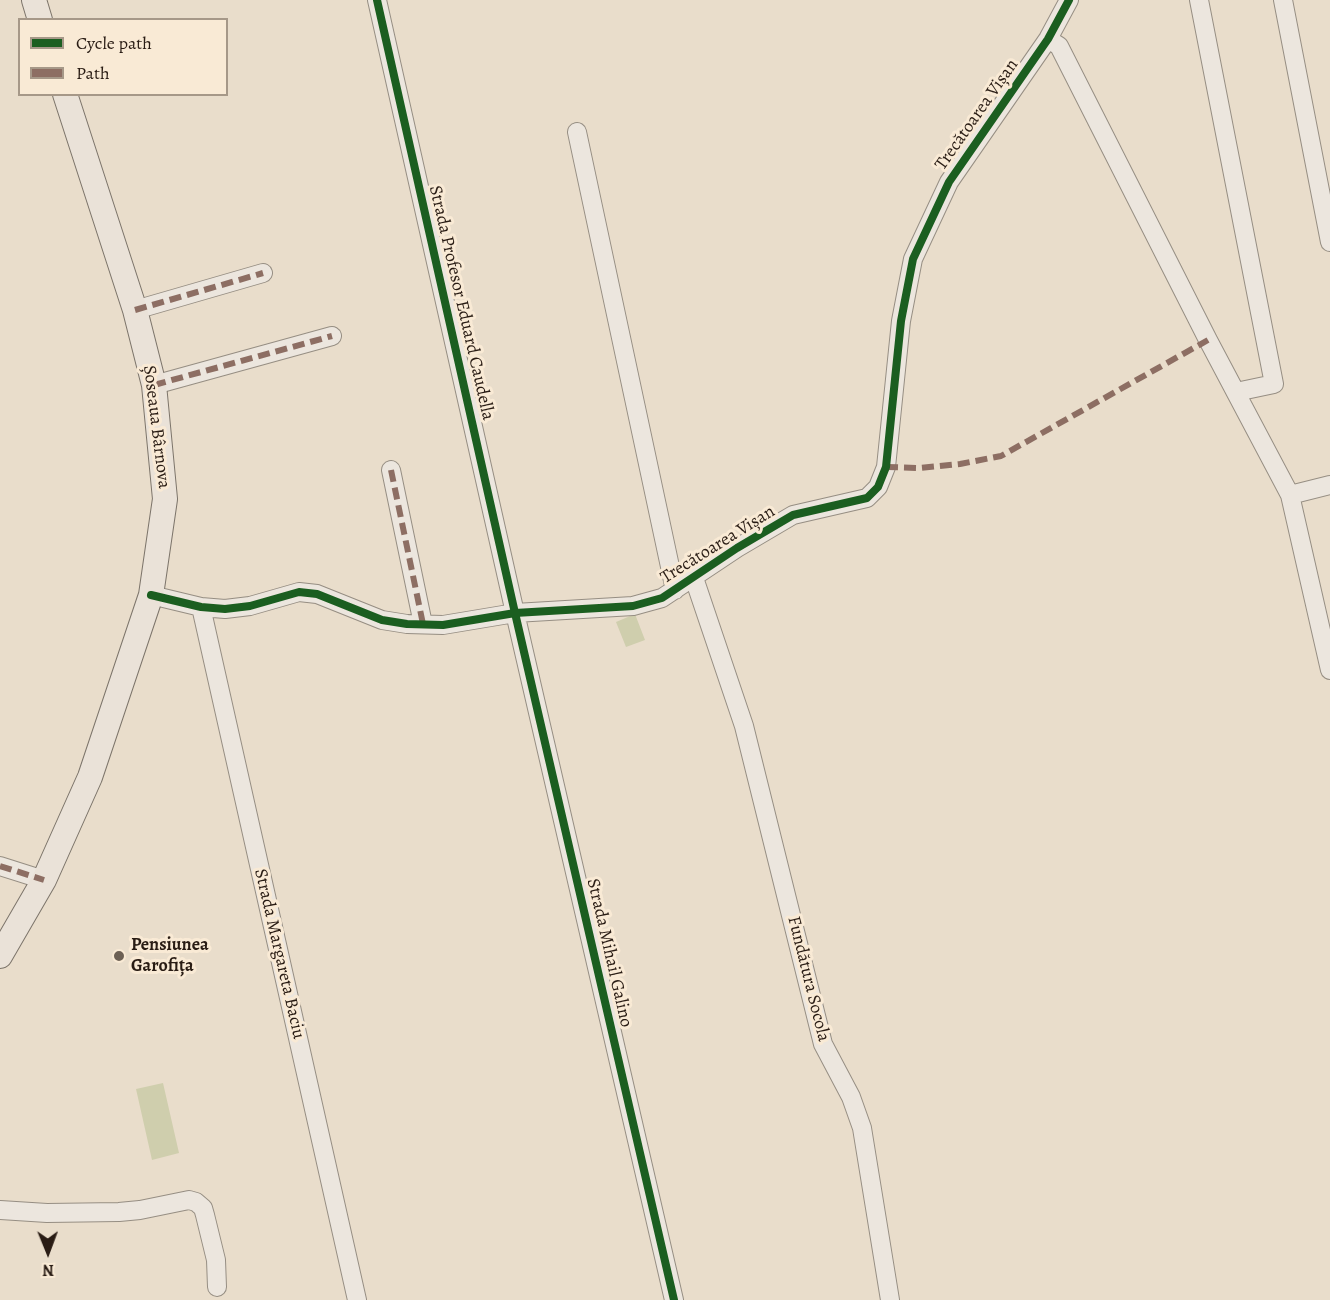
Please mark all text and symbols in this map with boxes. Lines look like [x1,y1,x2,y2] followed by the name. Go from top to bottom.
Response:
[18,18,228,96] legend
[76,31,152,55] text: Cycle path
[931,55,1023,175] street label: Trecătoarea Vișan
[76,61,110,85] text: Path
[423,184,499,422] street label: Strada Profesor Eduard Caudella
[138,364,174,490] street label: Șoseaua Bârnova
[657,501,779,589] street label: Trecătoarea Vișan
[249,867,309,1041] street label: Strada Margareta Baciu
[581,877,637,1029] street label: Strada Mihail Galino
[782,914,834,1044] street label: Fundătura Socola
[131,935,209,978] place label: Pensiunea Garofița
[112,949,126,963] marker: Pensiunea Garofița
[18,1222,78,1282] north arrow
[42,1259,54,1281] text: N

